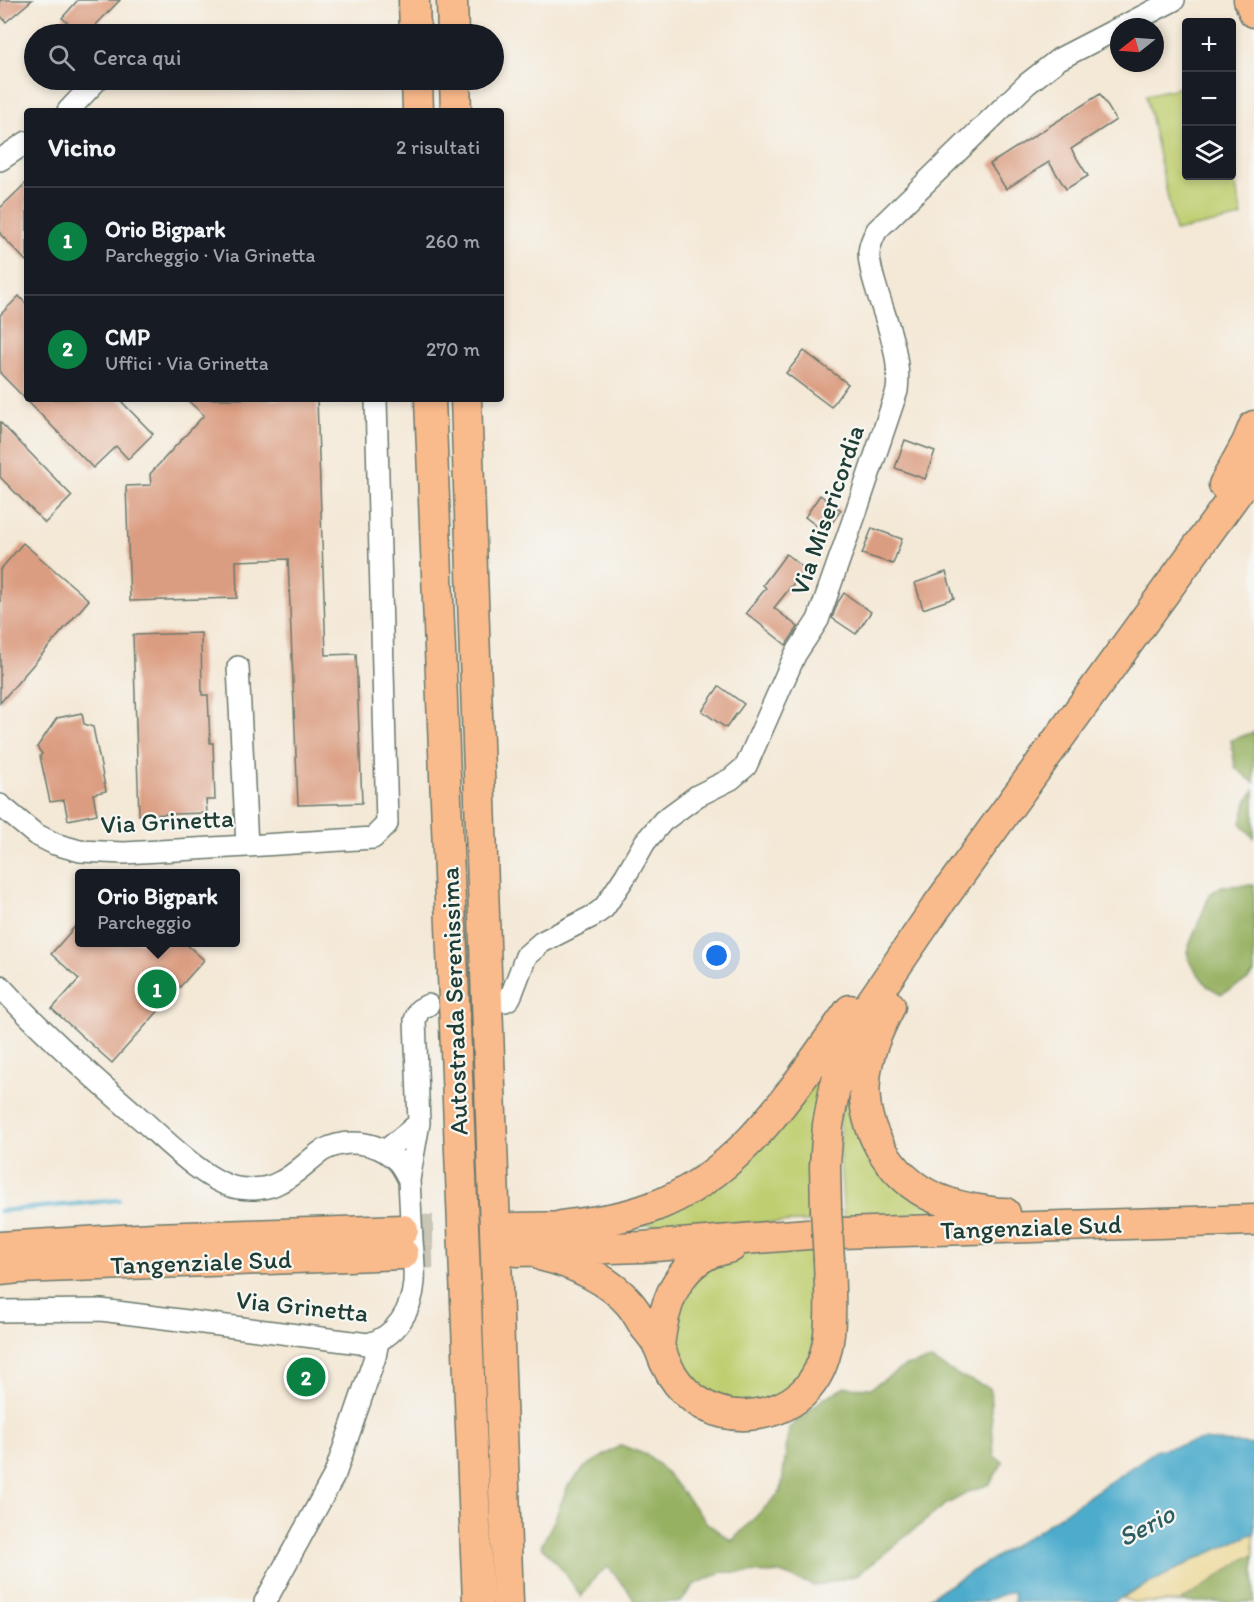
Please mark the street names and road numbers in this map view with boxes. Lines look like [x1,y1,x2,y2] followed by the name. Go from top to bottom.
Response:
[783,421,871,599] street label: Via Misericordia
[100,802,234,840] street label: Via Grinetta
[433,866,475,1136] street label: Autostrada Serenissima
[940,1208,1122,1246] street label: Tangenziale Sud
[110,1243,292,1281] street label: Tangenziale Sud
[234,1283,370,1329] street label: Via Grinetta

